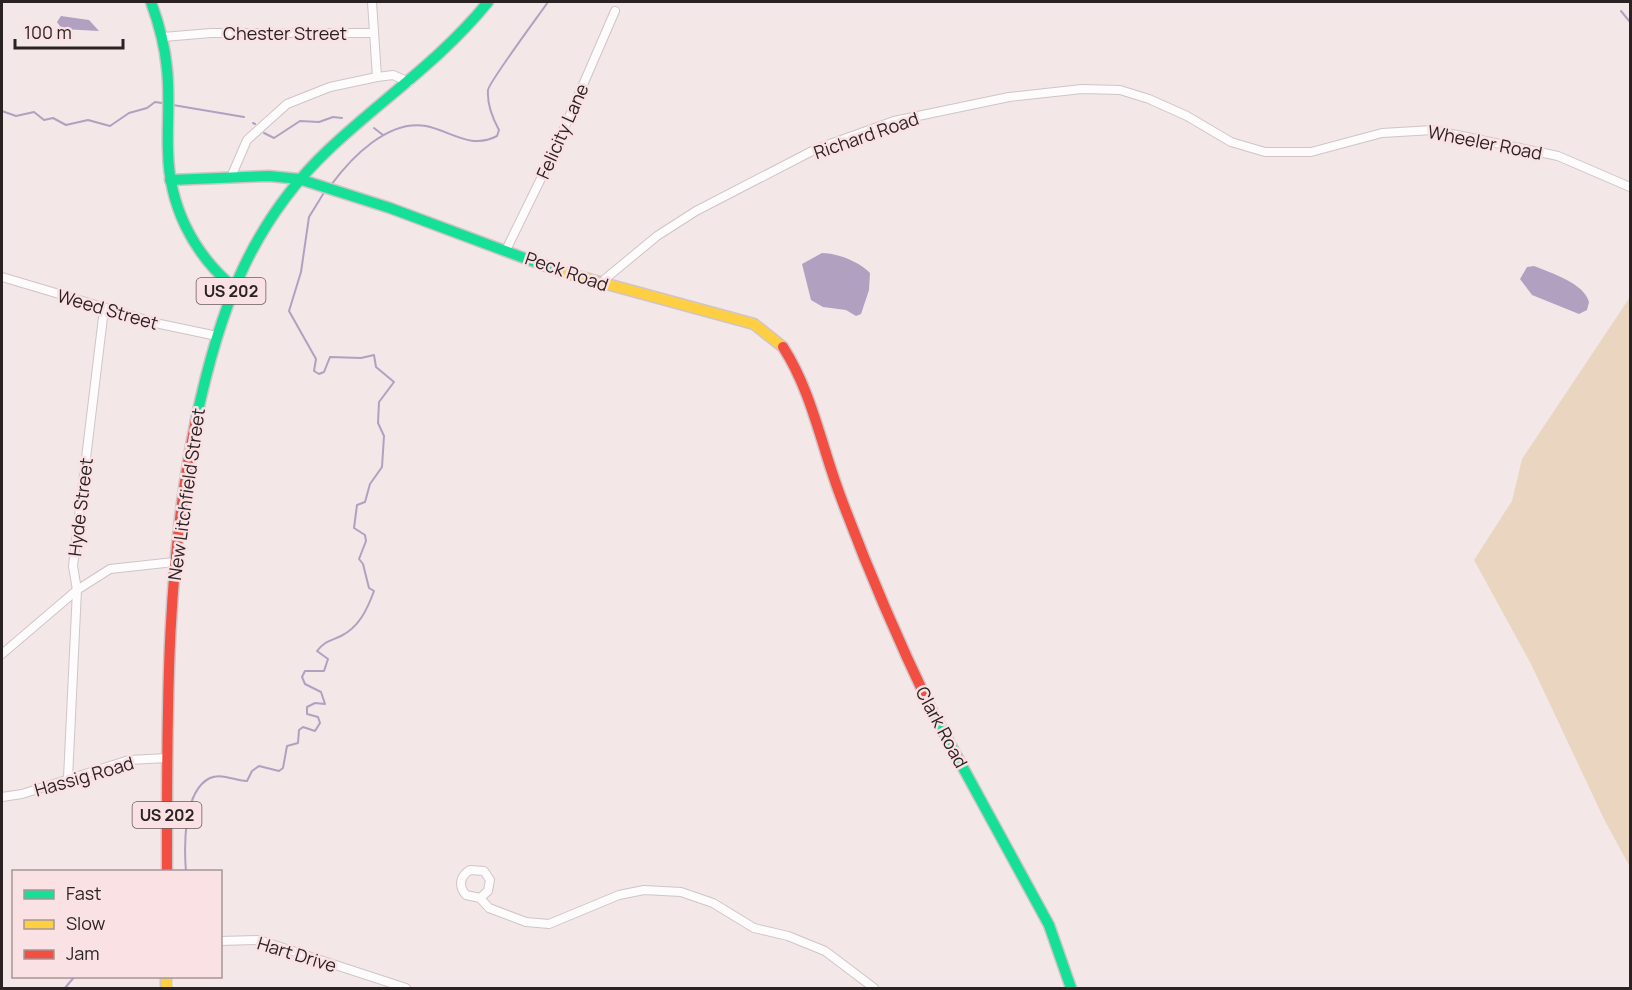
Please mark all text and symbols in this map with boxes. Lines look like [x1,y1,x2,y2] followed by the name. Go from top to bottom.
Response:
[15,12,123,50] scale bar
[24,20,72,44] text: 100 m
[223,21,347,45] street label: Chester Street
[530,80,594,182] street label: Felicity Lane
[810,106,922,164] street label: Richard Road
[1426,119,1544,165] street label: Wheeler Road
[522,246,612,296] street label: Peck Road
[196,278,266,304] road number: US 202
[55,283,161,335] street label: Weed Street
[162,406,210,582] street label: New Litchfield Street
[62,456,98,558] street label: Hyde Street
[911,682,973,772] street label: Clark Road
[32,750,136,802] street label: Hassig Road
[132,802,201,828] road number: US 202
[12,870,222,978] legend
[66,881,101,905] text: Fast
[66,911,106,935] text: Slow
[254,931,340,977] street label: Hart Drive
[66,941,100,965] text: Jam

